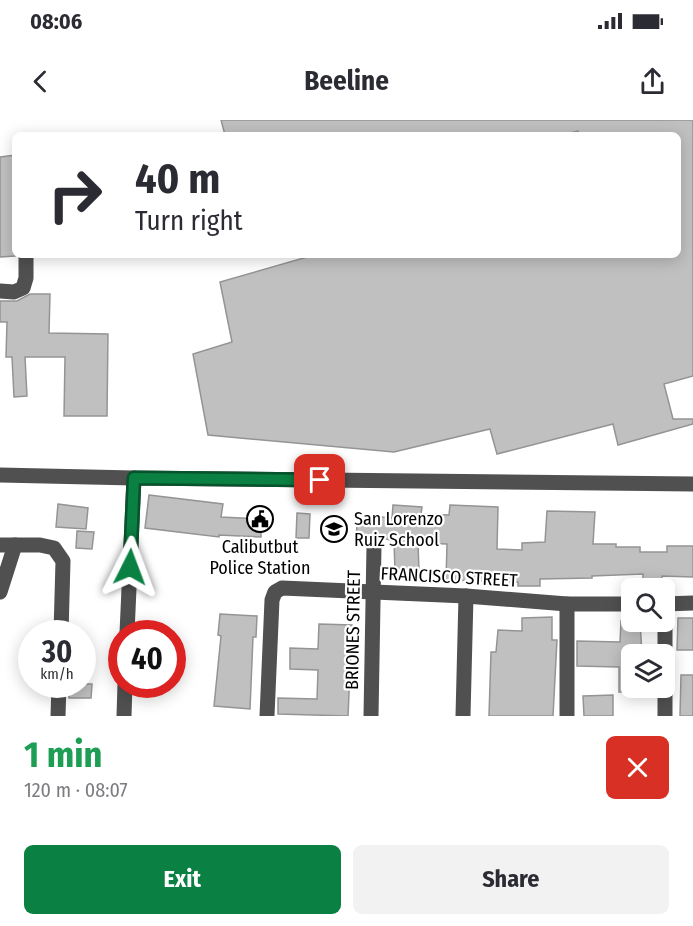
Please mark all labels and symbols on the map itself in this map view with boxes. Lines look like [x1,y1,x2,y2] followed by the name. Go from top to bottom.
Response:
[294,454,345,505] pin
[245,504,275,534] public building icon: Calibutbut Police Station
[354,508,443,551] place label: San Lorenzo Ruiz School
[319,514,349,544] school or university icon: San Lorenzo Ruiz School
[98,535,162,599] position arrow
[210,536,311,579] place label: Calibutbut Police Station
[380,562,519,592] street label: FRANCISCO STREET
[341,569,365,690] street label: BRIONES STREET
[108,620,186,698] speed limit sign: 40

